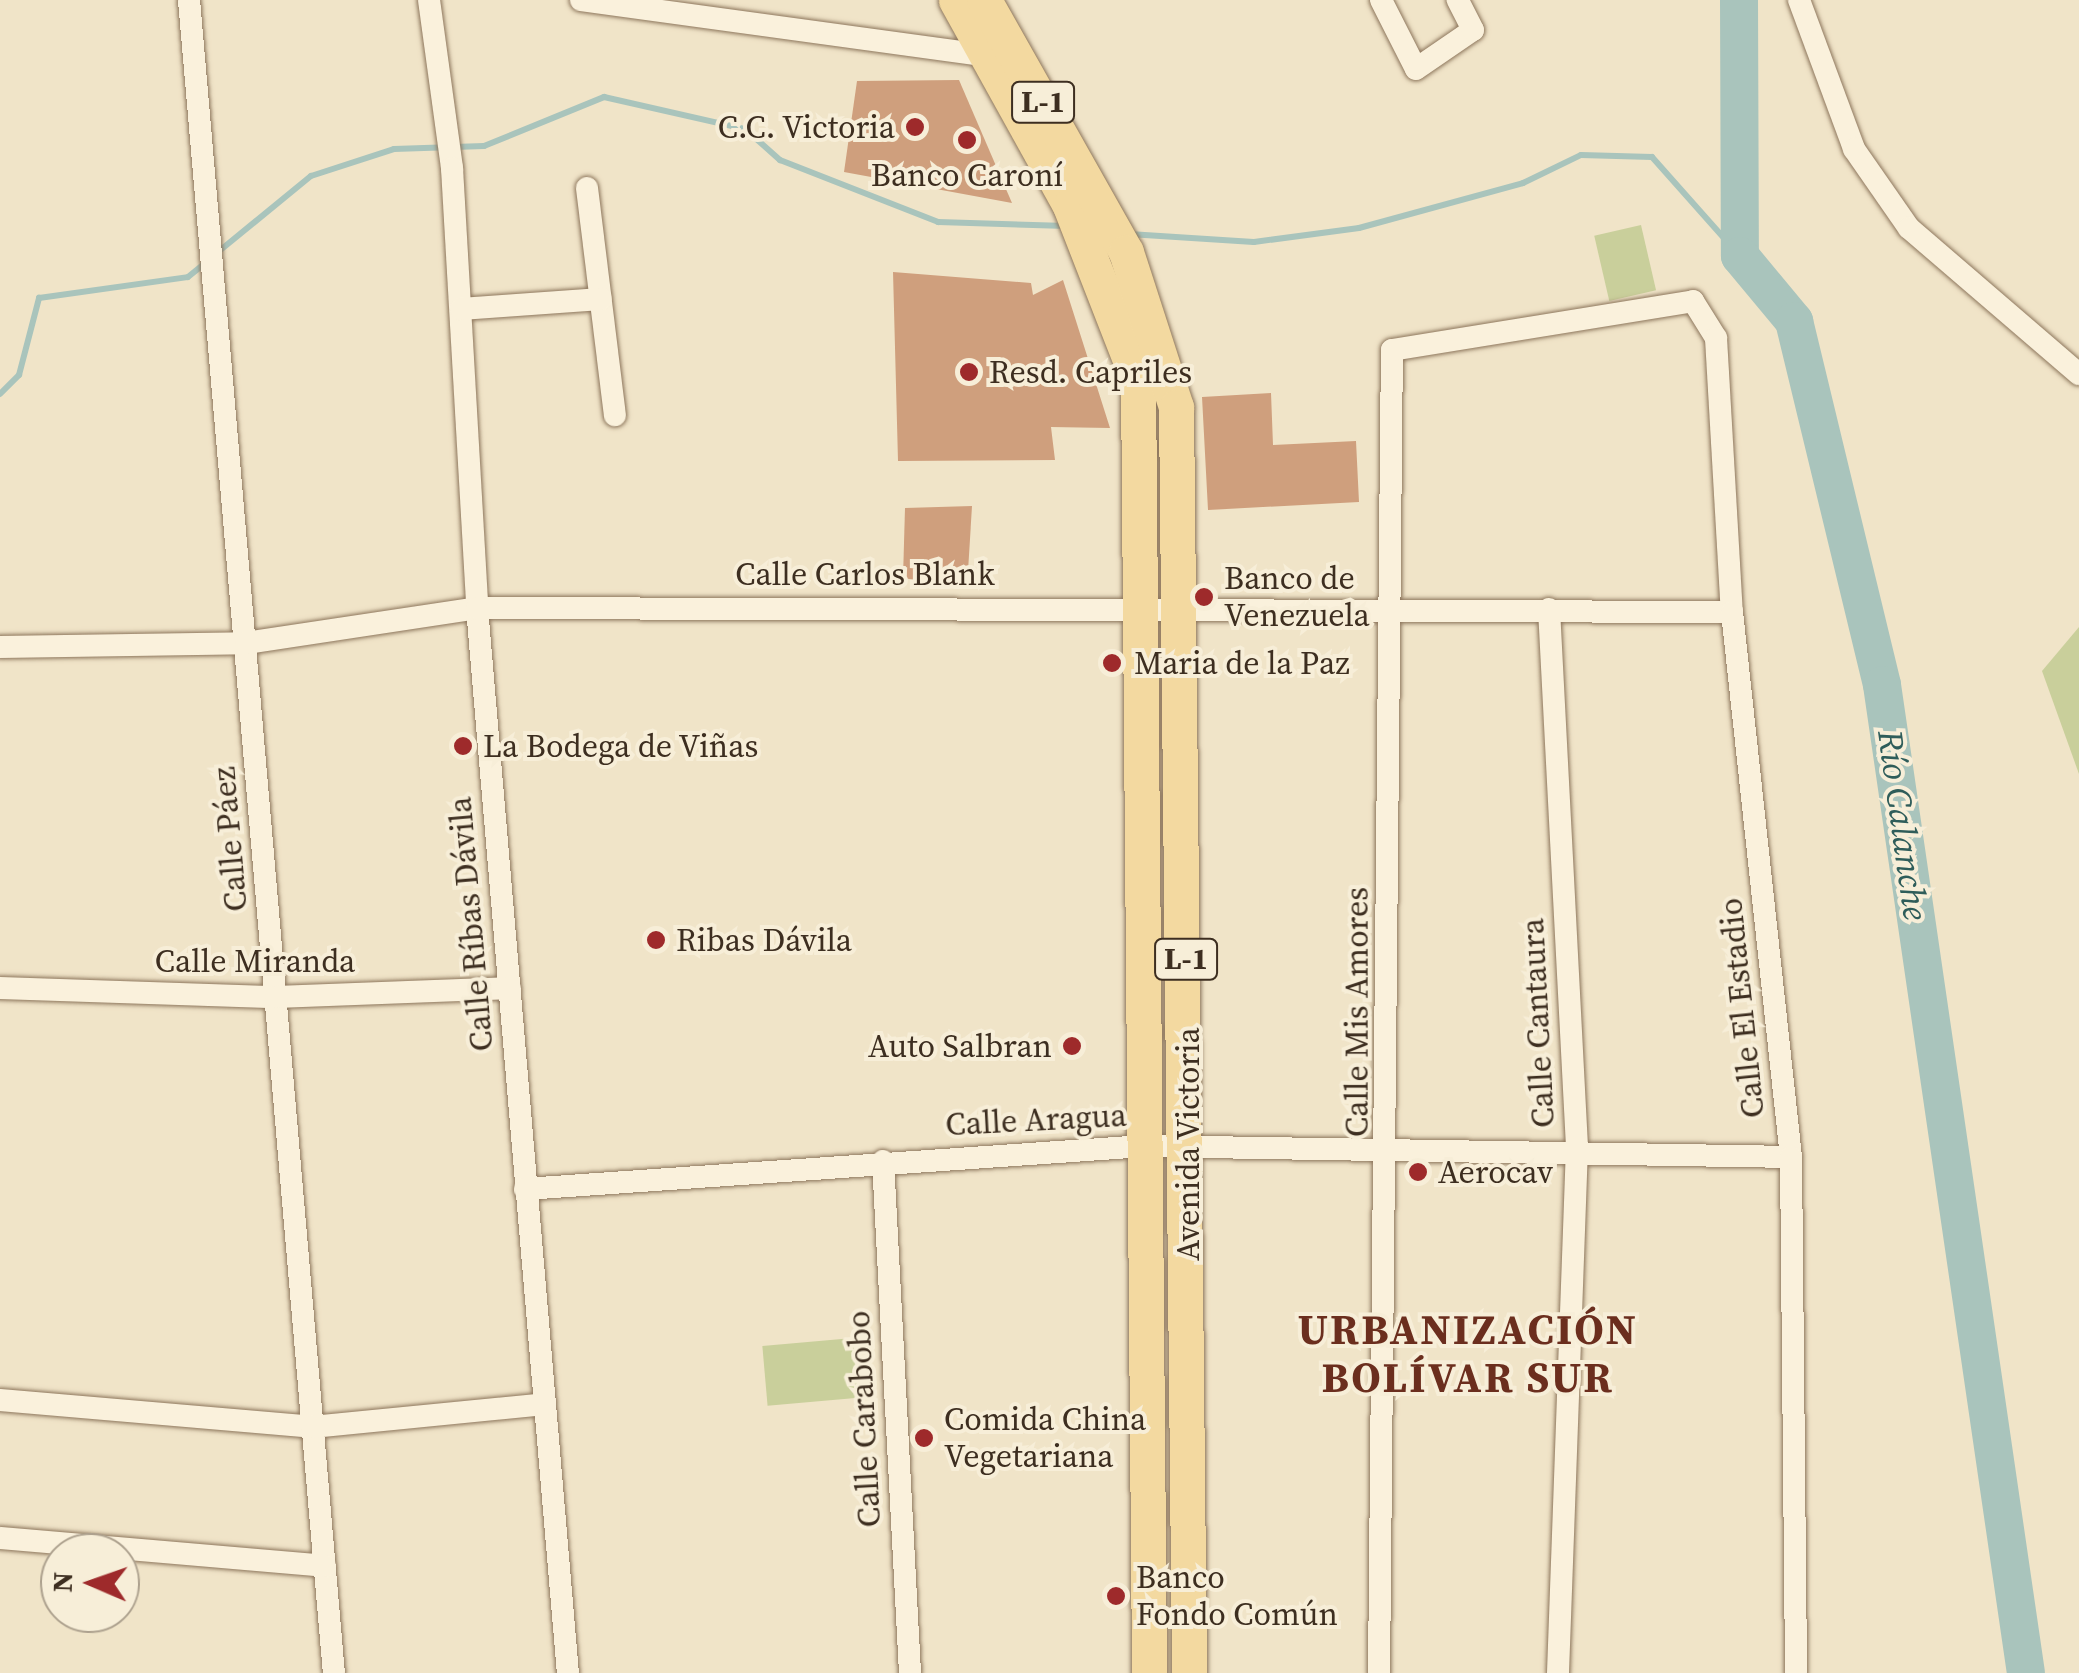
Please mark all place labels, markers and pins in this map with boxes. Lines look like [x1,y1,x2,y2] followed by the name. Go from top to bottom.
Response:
[717,108,895,146] place label: C.C. Victoria
[904,116,926,138] marker: C.C. Victoria
[956,129,978,151] marker: Banco Caroní
[871,156,1063,194] place label: Banco Caroní
[989,353,1192,391] place label: Resd. Capriles
[958,361,980,383] marker: Resd. Capriles
[1224,560,1370,635] place label: Banco de Venezuela
[1193,586,1215,608] marker: Banco de Venezuela
[1134,644,1350,682] place label: Maria de la Paz
[1099,650,1125,676] marker: Maria de la Paz
[483,727,759,765] place label: La Bodega de Viñas
[452,735,474,757] marker: La Bodega de Viñas
[676,921,852,959] place label: Ribas Dávila
[645,929,667,951] marker: Ribas Dávila
[868,1027,1052,1065] place label: Auto Salbran
[1061,1035,1083,1057] marker: Auto Salbran
[1438,1153,1553,1191] place label: Aerocav
[1407,1161,1429,1183] marker: Aerocav
[944,1401,1146,1476] place label: Comida China Vegetariana
[913,1427,935,1449] marker: Comida China Vegetariana
[1136,1559,1338,1634] place label: Banco Fondo Común
[1105,1585,1127,1607] marker: Banco Fondo Común

